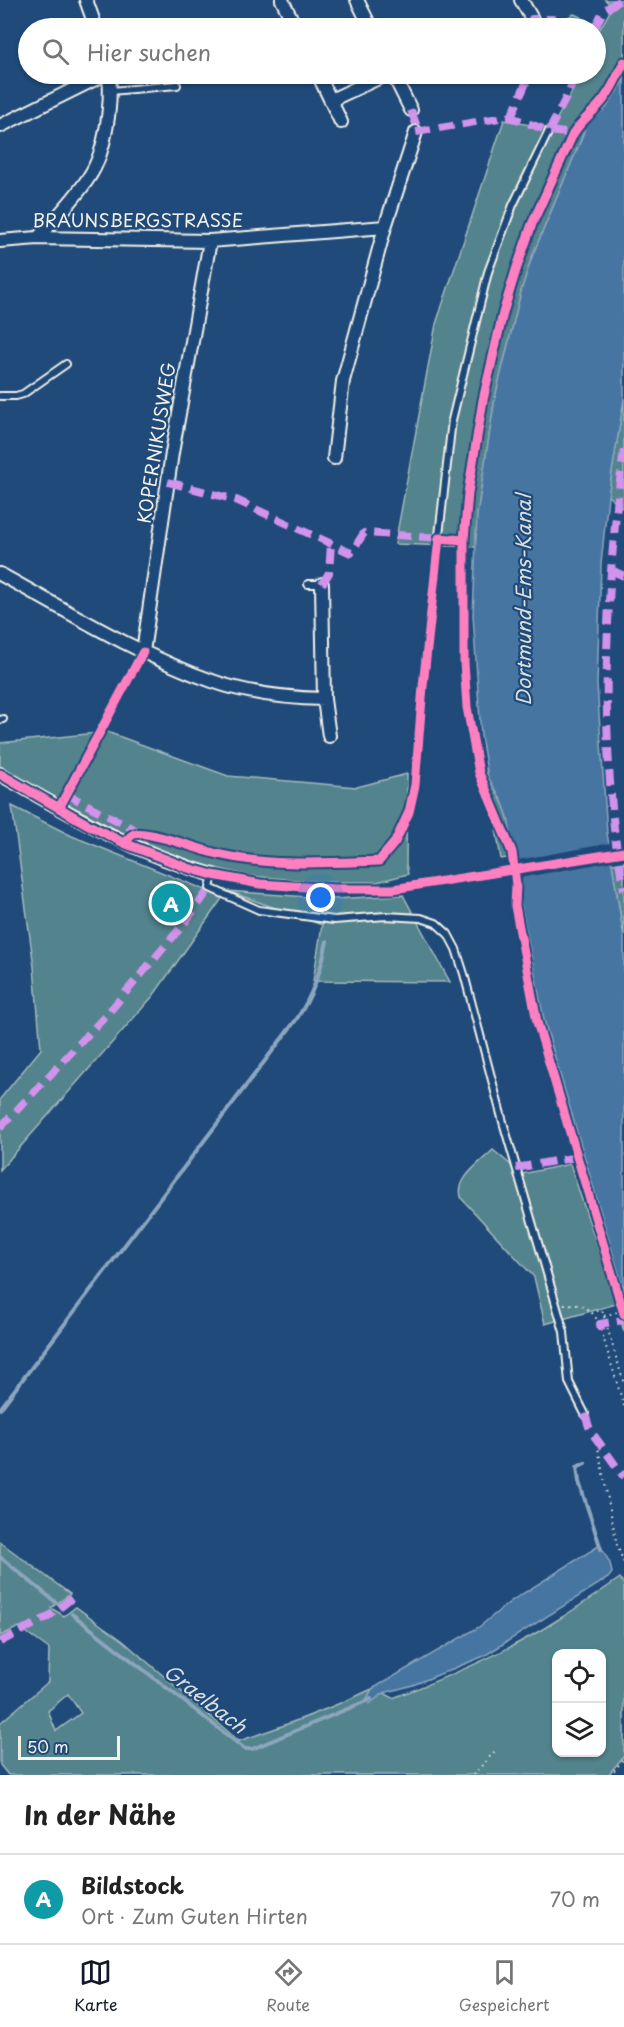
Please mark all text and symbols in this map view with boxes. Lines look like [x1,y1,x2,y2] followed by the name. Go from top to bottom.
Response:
[18,18,606,84] search box
[39,35,72,68] icon: search
[87,35,211,68] text: Hier suchen
[33,206,243,233] street label: BRAUNSBERGSTRASSE
[129,360,182,525] street label: KOPERNIKUSWEG
[508,491,538,706] water label: Dortmund-Ems-Kanal
[152,880,190,926] pin: A
[306,883,335,912] your location
[552,1649,606,1757] map controls
[552,1649,606,1703] button: locate
[158,1656,254,1740] water label: Graelbach
[552,1703,606,1757] button: layers
[18,1733,120,1760] scale bar
[27,1734,68,1758] text: 50 m
[24,1795,176,1834] text: In der Nähe
[81,1868,184,1901] text: Bildstock
[36,1884,51,1914] text: A
[550,1884,600,1914] text: 70 m
[81,1901,308,1931] text: Ort · Zum Guten Hirten
[74,1956,118,2016] tab: Karte
[266,1956,310,2016] tab: Route
[459,1956,550,2016] tab: Gespeichert

